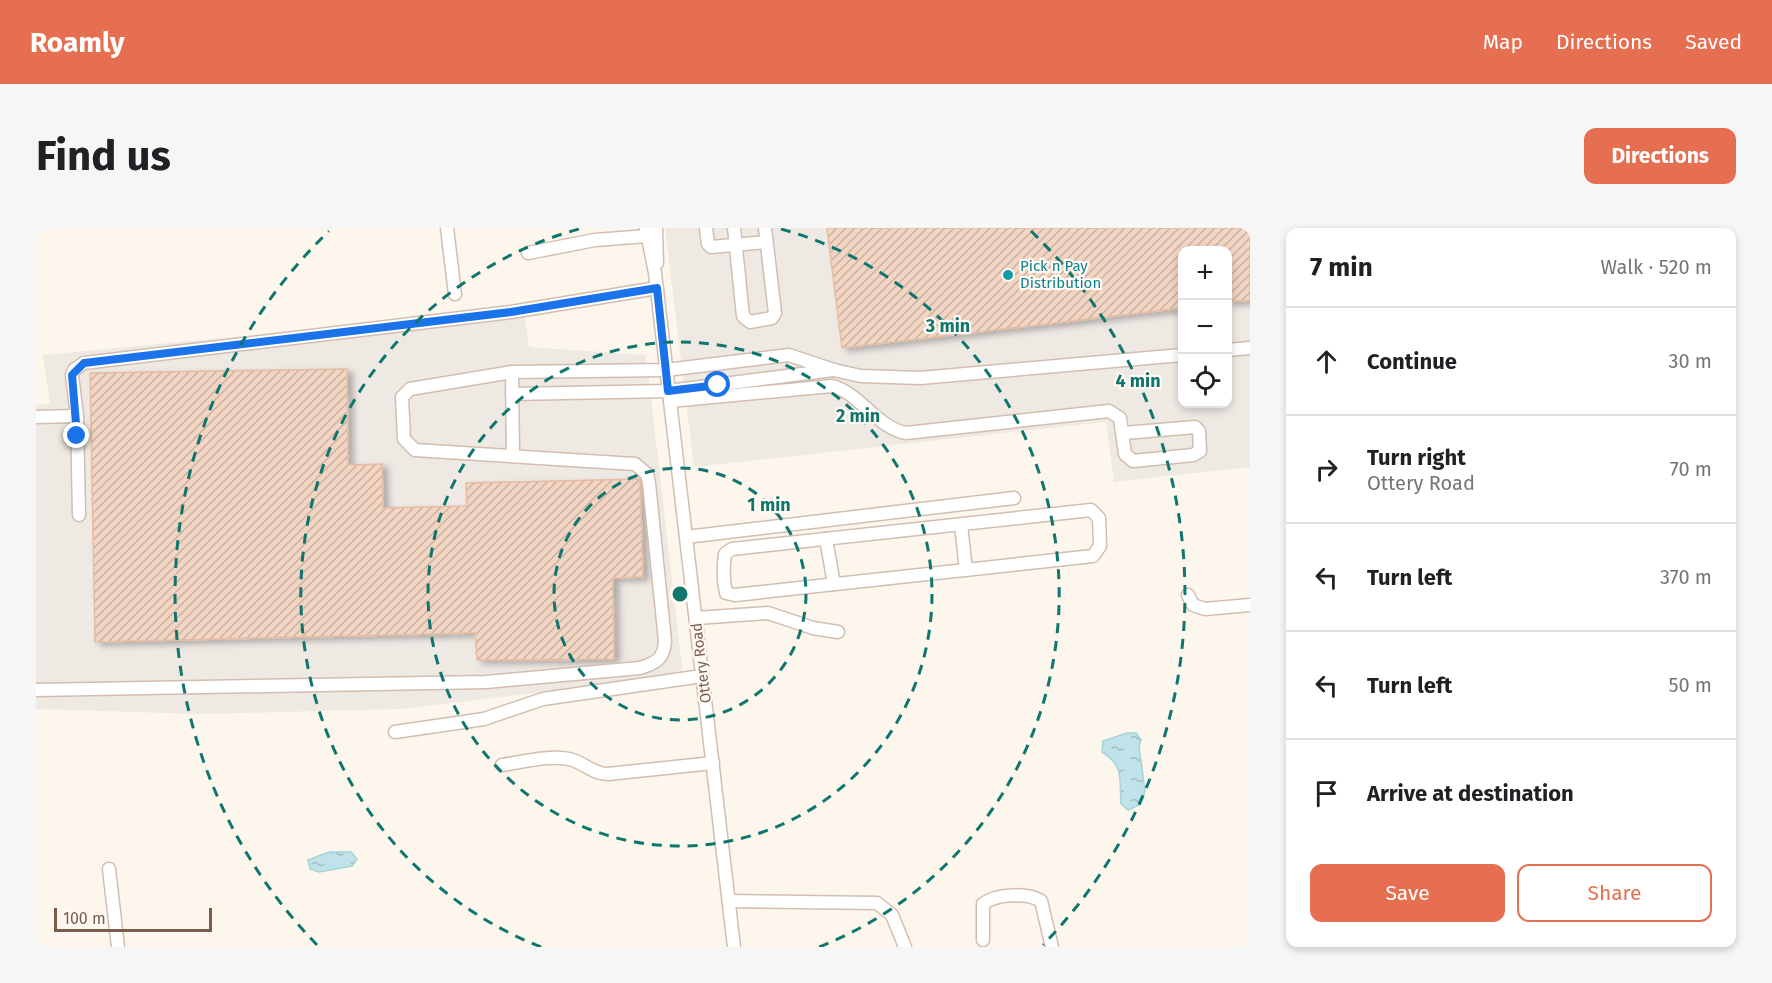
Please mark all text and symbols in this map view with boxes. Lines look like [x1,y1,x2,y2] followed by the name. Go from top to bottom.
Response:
[30,26,124,59] text: Roamly
[1483,29,1523,55] text: Map
[1556,29,1652,55] text: Directions
[1685,29,1742,55] text: Saved
[1584,128,1736,184] button: Directions
[36,131,171,181] text: Find us
[1178,246,1232,408] map controls
[1178,246,1232,300] button: +
[1310,252,1373,283] text: 7 min
[1601,255,1712,279] text: Walk · 520 m
[1020,257,1101,292] place label: Pick n Pay Distribution
[1001,268,1015,282] marker: Pick n Pay Distribution
[1178,300,1232,354] button: −
[925,315,970,337] text: 3 min
[1310,345,1343,378] icon: ahead
[1367,348,1457,375] text: Continue
[1668,349,1712,373] text: 30 m
[1178,354,1232,408] button: locate
[1115,370,1161,392] text: 4 min
[704,371,730,397] route start
[836,405,880,427] text: 2 min
[63,422,89,448] route end
[1367,444,1466,471] text: Turn right
[1310,453,1343,486] icon: right
[1670,457,1712,481] text: 70 m
[1367,471,1475,495] text: Ottery Road
[747,494,791,516] text: 1 min
[1310,561,1343,594] icon: left
[1367,564,1452,591] text: Turn left
[1660,565,1712,589] text: 370 m
[670,584,690,604] centre of rings
[687,622,715,704] street label: Ottery Road
[1310,669,1343,702] icon: left
[1367,672,1452,699] text: Turn left
[1668,673,1712,697] text: 50 m
[1310,777,1343,810] icon: arrive
[1367,780,1574,807] text: Arrive at destination
[1310,864,1505,922] button: Save
[1517,864,1712,922] button: Share
[54,905,212,932] scale bar
[63,909,106,928] text: 100 m

